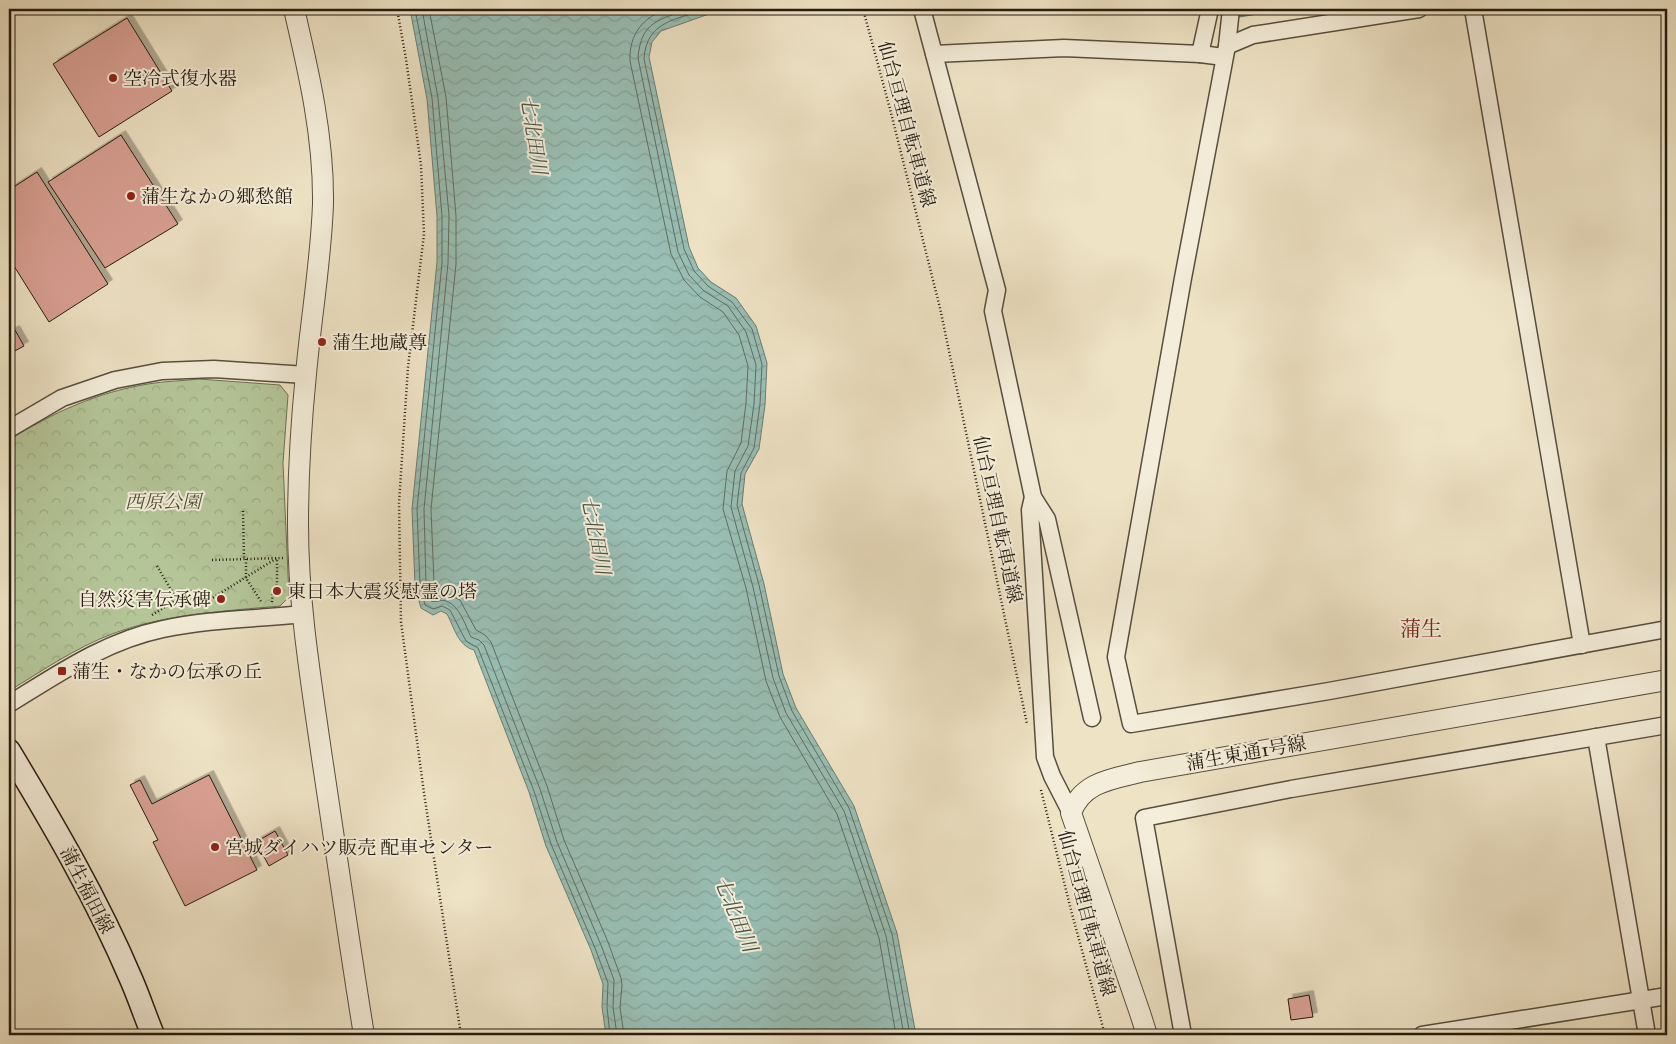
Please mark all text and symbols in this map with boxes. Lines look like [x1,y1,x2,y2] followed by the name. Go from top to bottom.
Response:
[874,38,940,210] street label: 仙台亘理自転車道線
[123,67,237,90] place label: 空冷式復水器
[107,72,119,84] marker: 空冷式復水器
[516,94,552,178] water label: 七北田川
[141,185,293,208] place label: 蒲生なかの郷愁館
[125,190,137,202] marker: 蒲生なかの郷愁館
[332,331,427,354] place label: 蒲生地蔵尊
[316,336,328,348] marker: 蒲生地蔵尊
[969,433,1027,605] street label: 仙台亘理自転車道線
[125,490,204,513] park label: 西原公園
[577,493,616,579] water label: 七北田川
[287,580,477,603] place label: 東日本大震災慰霊の塔
[271,585,283,597] marker: 東日本大震災慰霊の塔
[78,588,211,611] place label: 自然災害伝承碑
[215,593,227,605] marker: 自然災害伝承碑
[1400,616,1442,642] district label: 蒲生
[72,660,262,683] place label: 蒲生・なかの伝承の丘
[56,665,68,677] marker: 蒲生・なかの伝承の丘
[1184,731,1308,775] street label: 蒲生東通1号線
[1054,827,1120,999] street label: 仙台亘理自転車道線
[225,836,494,859] place label: 宮城ダイハツ販売 配車センター
[209,841,221,853] marker: 宮城ダイハツ販売 配車センター
[55,842,119,938] street label: 蒲生福田線
[709,872,763,957] water label: 七北田川

